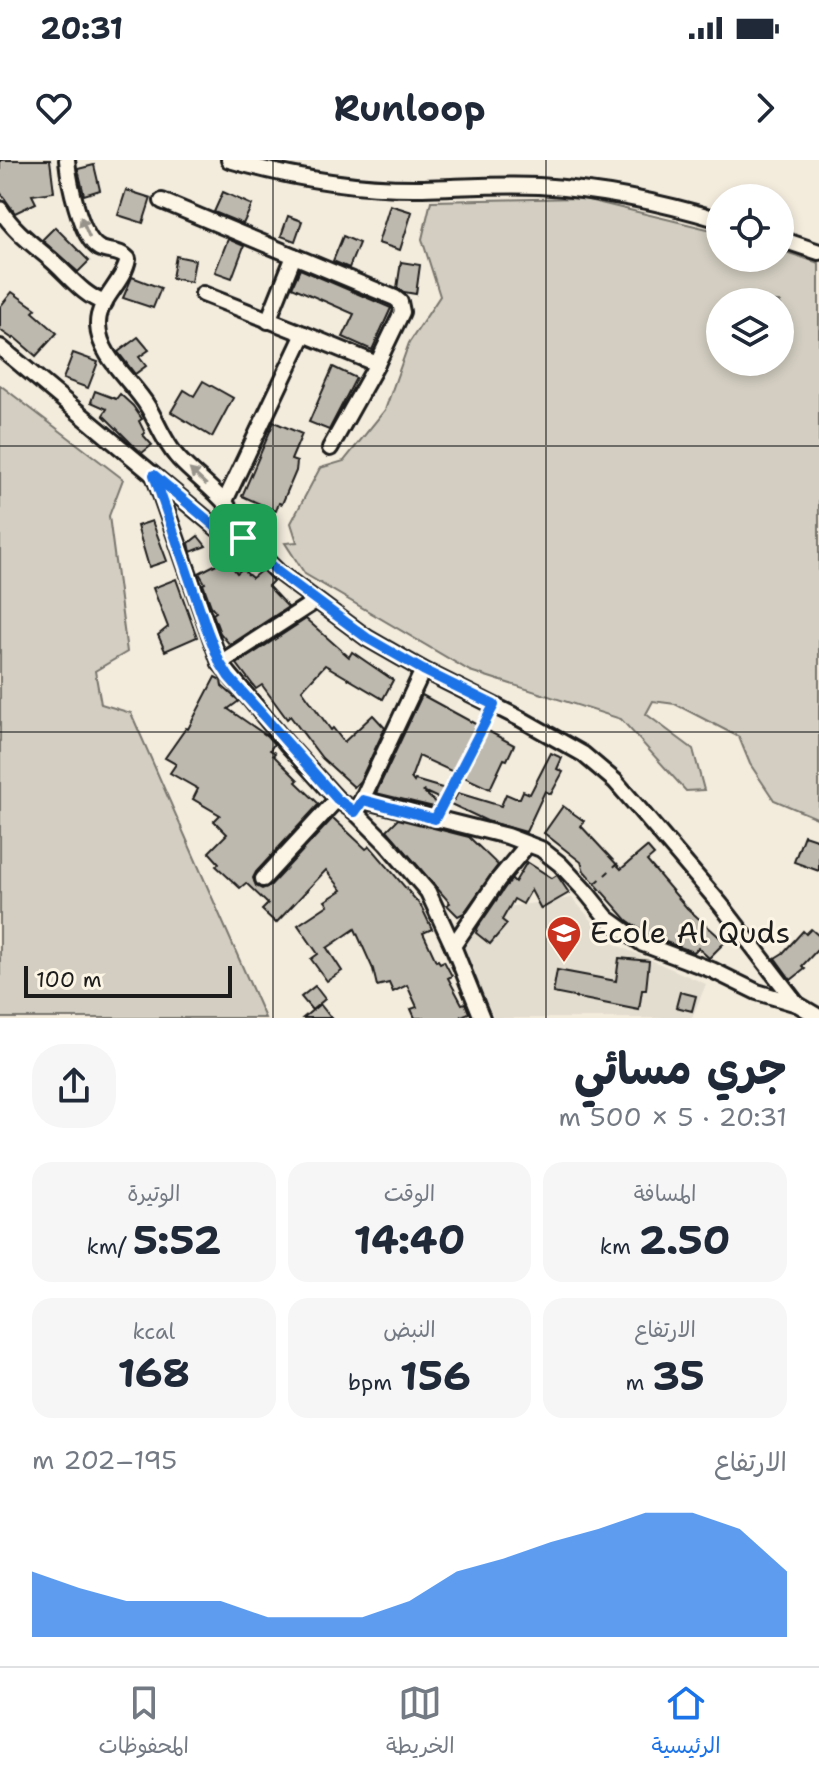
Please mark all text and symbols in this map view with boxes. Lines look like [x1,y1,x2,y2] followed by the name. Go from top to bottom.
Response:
[40,8,123,49] text: 20:31
[333,84,486,133] text: Runloop
[32,86,76,130] icon: heart
[743,86,787,130] icon: forward
[706,184,794,376] map controls
[706,184,794,272] button: locate
[78,215,91,239] one-way arrow
[706,288,794,376] button: layers
[189,468,208,486] one-way arrow
[209,504,277,572] pin
[221,516,265,560] icon: arrive
[590,912,790,953] place label: Ecole Al Quds
[545,914,583,964] school or university icon: Ecole Al Quds
[24,962,232,998] scale bar
[36,965,102,994] text: 100 m
[574,1039,787,1098] text: جري مسائي
[32,1044,116,1128] button: share
[558,1099,787,1134] text: 20:31 · 5 × 500 m
[127,1179,180,1208] text: الوتيرة
[384,1179,435,1208] text: الوقت
[634,1179,697,1208] text: المسافة
[133,1213,221,1267] text: 5:52
[354,1213,465,1267] text: 14:40
[638,1213,731,1267] text: 2.50
[86,1232,133,1261] text: /km
[600,1232,638,1261] text: km
[383,1315,436,1344] text: النبض
[634,1315,696,1344] text: الارتفاع
[132,1317,175,1346] text: kcal
[117,1346,190,1400] text: 168
[400,1349,471,1403] text: 156
[652,1349,705,1403] text: 35
[348,1368,400,1397] text: bpm
[626,1368,652,1397] text: m
[32,1442,177,1477] text: 195–202 m
[714,1444,787,1479] text: الارتفاع
[98,1681,189,1765] tab: المحفوظات
[386,1681,455,1765] tab: الخريطة
[651,1681,721,1765] tab: الرئيسية

